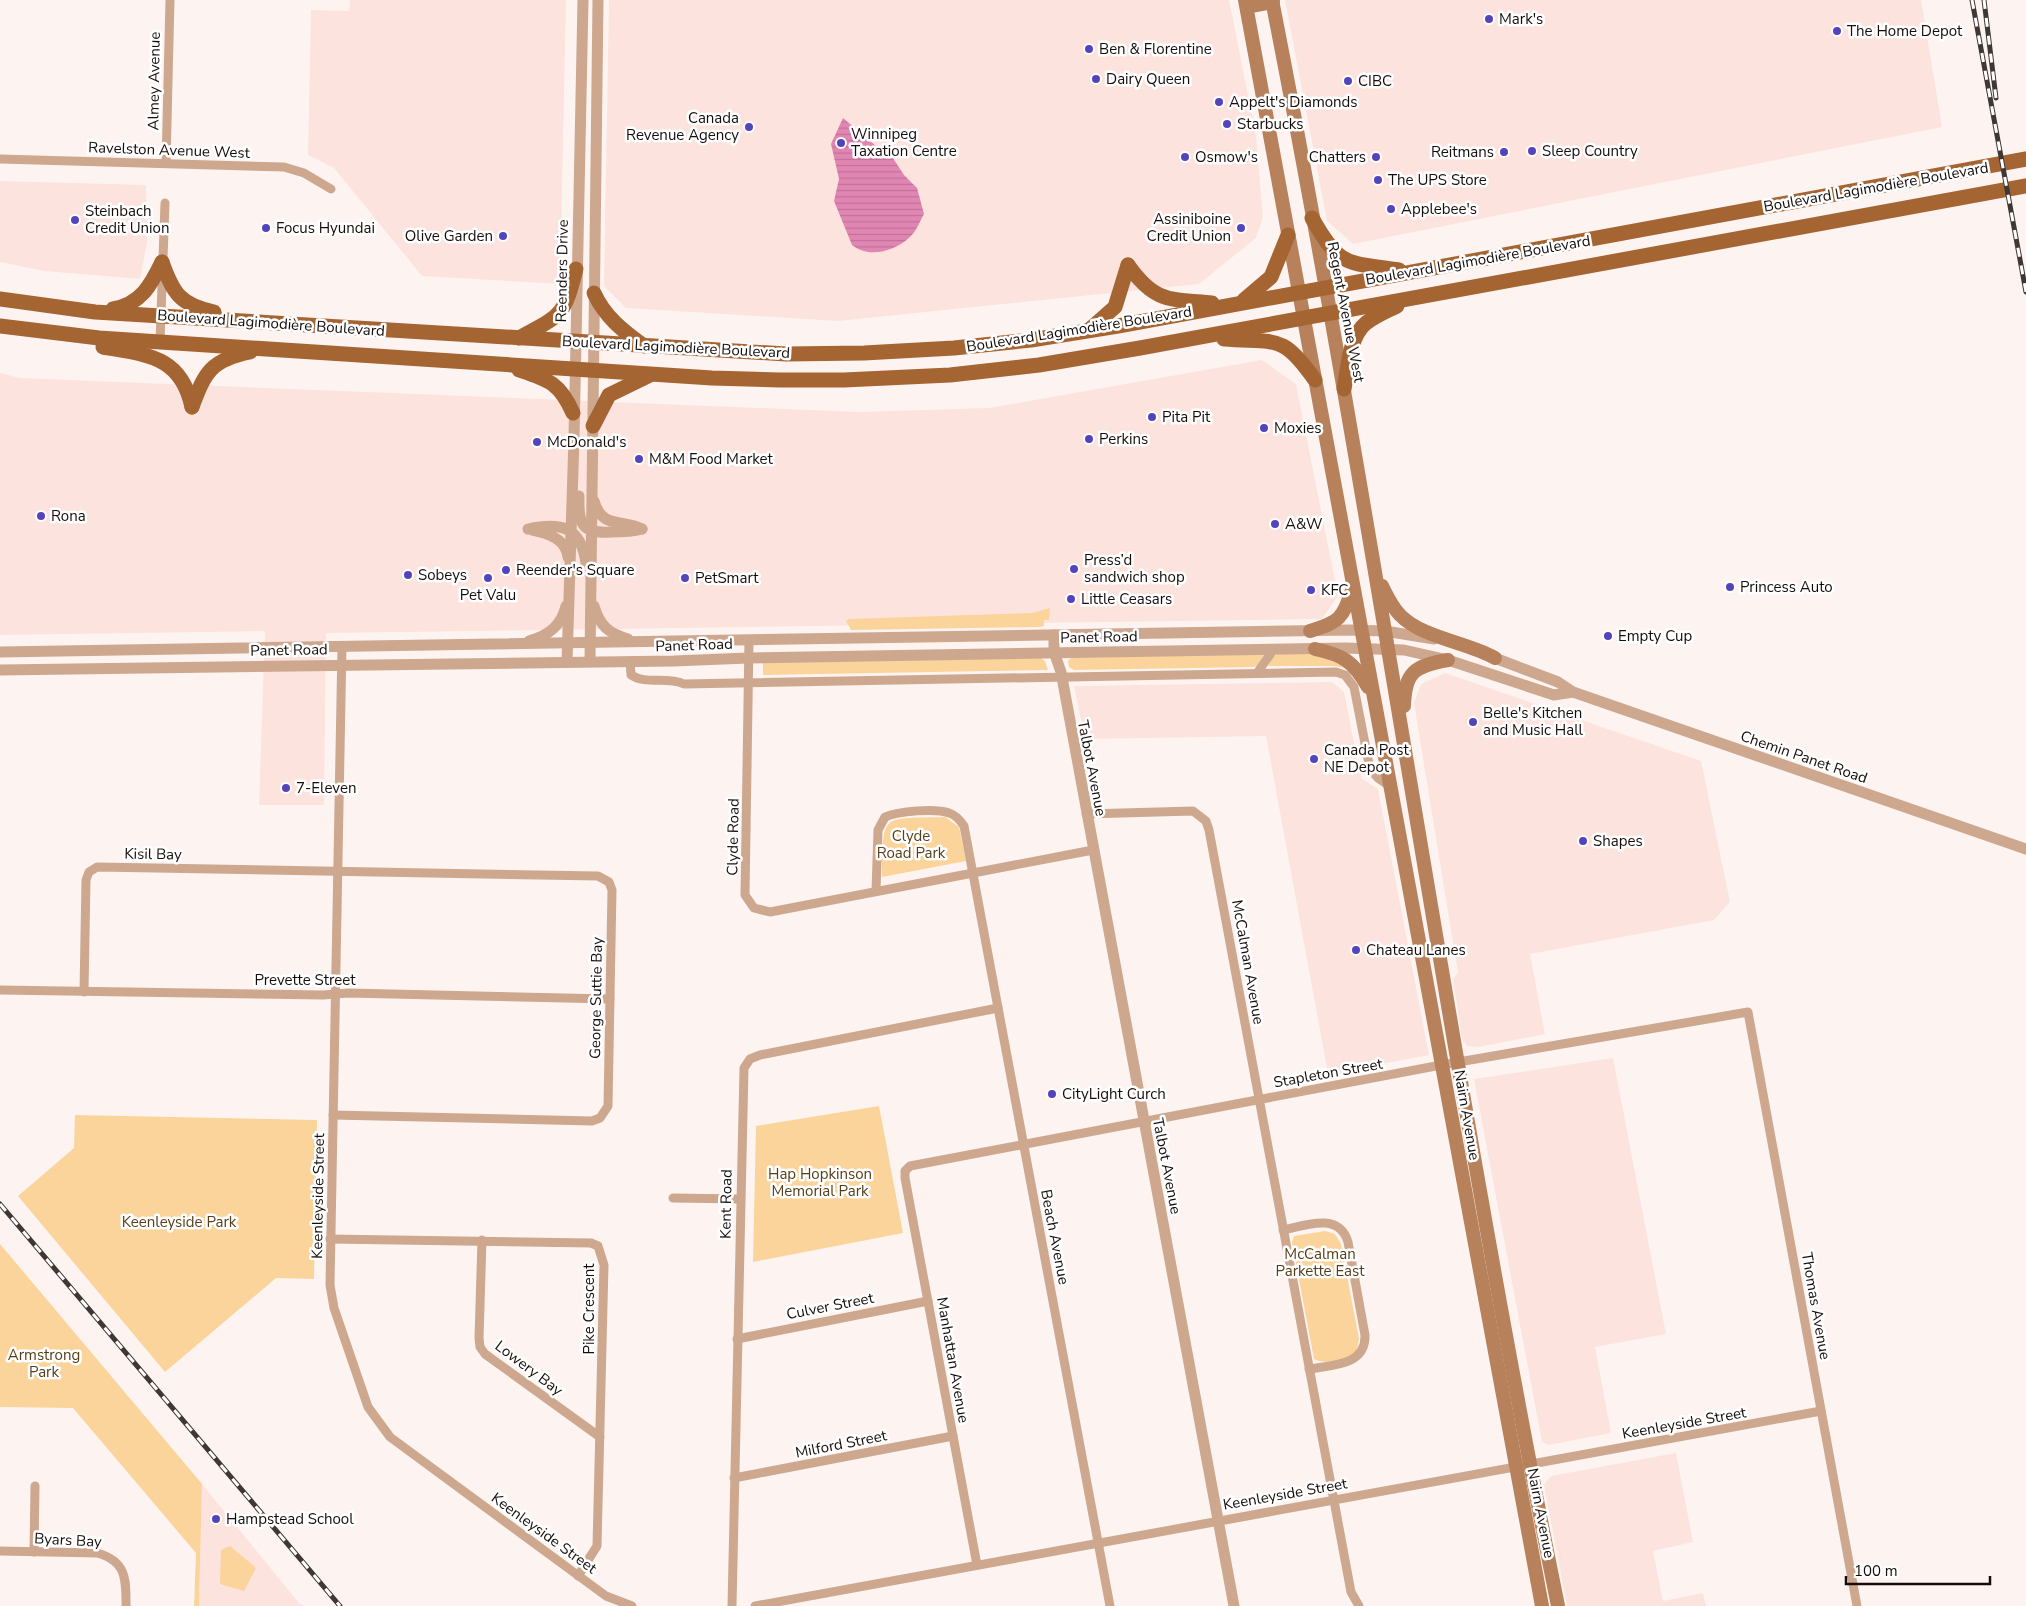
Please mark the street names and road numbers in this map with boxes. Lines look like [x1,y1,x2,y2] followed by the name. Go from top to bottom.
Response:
[143,31,165,131] street label: Almey Avenue
[88,137,251,163] street label: Ravelston Avenue West
[1762,157,1990,217] street label: Boulevard Lagimodière Boulevard
[551,219,573,323] street label: Reenders Drive
[1364,230,1592,290] street label: Boulevard Lagimodière Boulevard
[1323,240,1370,385] street label: Regent Avenue West
[965,301,1193,357] street label: Boulevard Lagimodière Boulevard
[157,305,385,341] street label: Boulevard Lagimodière Boulevard
[562,331,790,363] street label: Boulevard Lagimodière Boulevard
[1060,626,1138,648] street label: Panet Road
[655,634,733,656] street label: Panet Road
[250,639,328,661] street label: Panet Road
[1073,718,1111,818] street label: Talbot Avenue
[1738,726,1870,788] street label: Chemin Panet Road
[722,798,744,876] street label: Clyde Road
[124,843,182,865] street label: Kisil Bay
[1227,898,1269,1026] street label: McCalman Avenue
[585,936,607,1059] street label: George Suttie Bay
[254,970,356,990] street label: Prevette Street
[1272,1053,1385,1092] street label: Stapleton Street
[1449,1068,1485,1162] street label: Nairn Avenue
[1148,1116,1186,1216] street label: Talbot Avenue
[307,1132,329,1259] street label: Keenleyside Street
[715,1169,737,1239] street label: Kent Road
[1036,1188,1074,1286] street label: Beach Avenue
[1797,1251,1835,1361] street label: Thomas Avenue
[579,1263,599,1355] street label: Pike Crescent
[785,1288,876,1324] street label: Culver Street
[932,1296,974,1425] street label: Manhattan Avenue
[491,1336,567,1400] street label: Lowery Bay
[1620,1402,1748,1444] street label: Keenleyside Street
[794,1425,889,1463] street label: Milford Street
[1522,1466,1560,1560] street label: Nairn Avenue
[1221,1473,1349,1515] street label: Keenleyside Street
[487,1488,601,1578] street label: Keenleyside Street
[34,1528,103,1552] street label: Byars Bay

